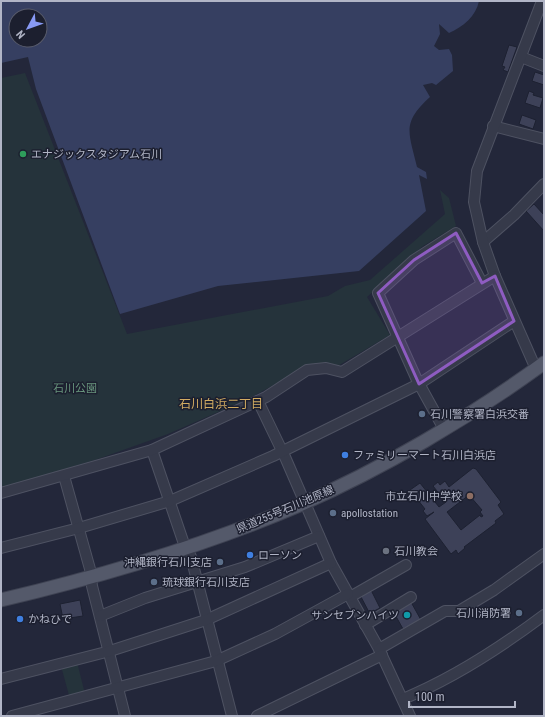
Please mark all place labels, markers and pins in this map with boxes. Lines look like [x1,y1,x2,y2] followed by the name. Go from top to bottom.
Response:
[31,148,162,161] place label: エナジックスタジアム石川
[18,149,28,159] marker: エナジックスタジアム石川
[430,408,529,421] place label: 石川警察署白浜交番
[417,409,427,419] marker: 石川警察署白浜交番
[353,449,496,462] place label: ファミリーマート石川白浜店
[340,450,350,460] marker: ファミリーマート石川白浜店
[385,490,462,503] place label: 市立石川中学校
[465,491,475,501] marker: 市立石川中学校
[341,507,398,520] place label: apollostation
[328,508,338,518] marker: apollostation
[394,545,438,558] place label: 石川教会
[381,546,391,556] marker: 石川教会
[258,549,302,562] place label: ローソン
[245,550,255,560] marker: ローソン
[124,556,212,569] place label: 沖縄銀行石川支店
[215,557,225,567] marker: 沖縄銀行石川支店
[162,576,250,589] place label: 琉球銀行石川支店
[149,577,159,587] marker: 琉球銀行石川支店
[456,607,511,620] place label: 石川消防署
[514,608,524,618] marker: 石川消防署
[311,609,399,622] place label: サンセブンハイツ
[402,610,412,620] marker: サンセブンハイツ
[28,613,72,626] place label: かねひで
[15,614,25,624] marker: かねひで

